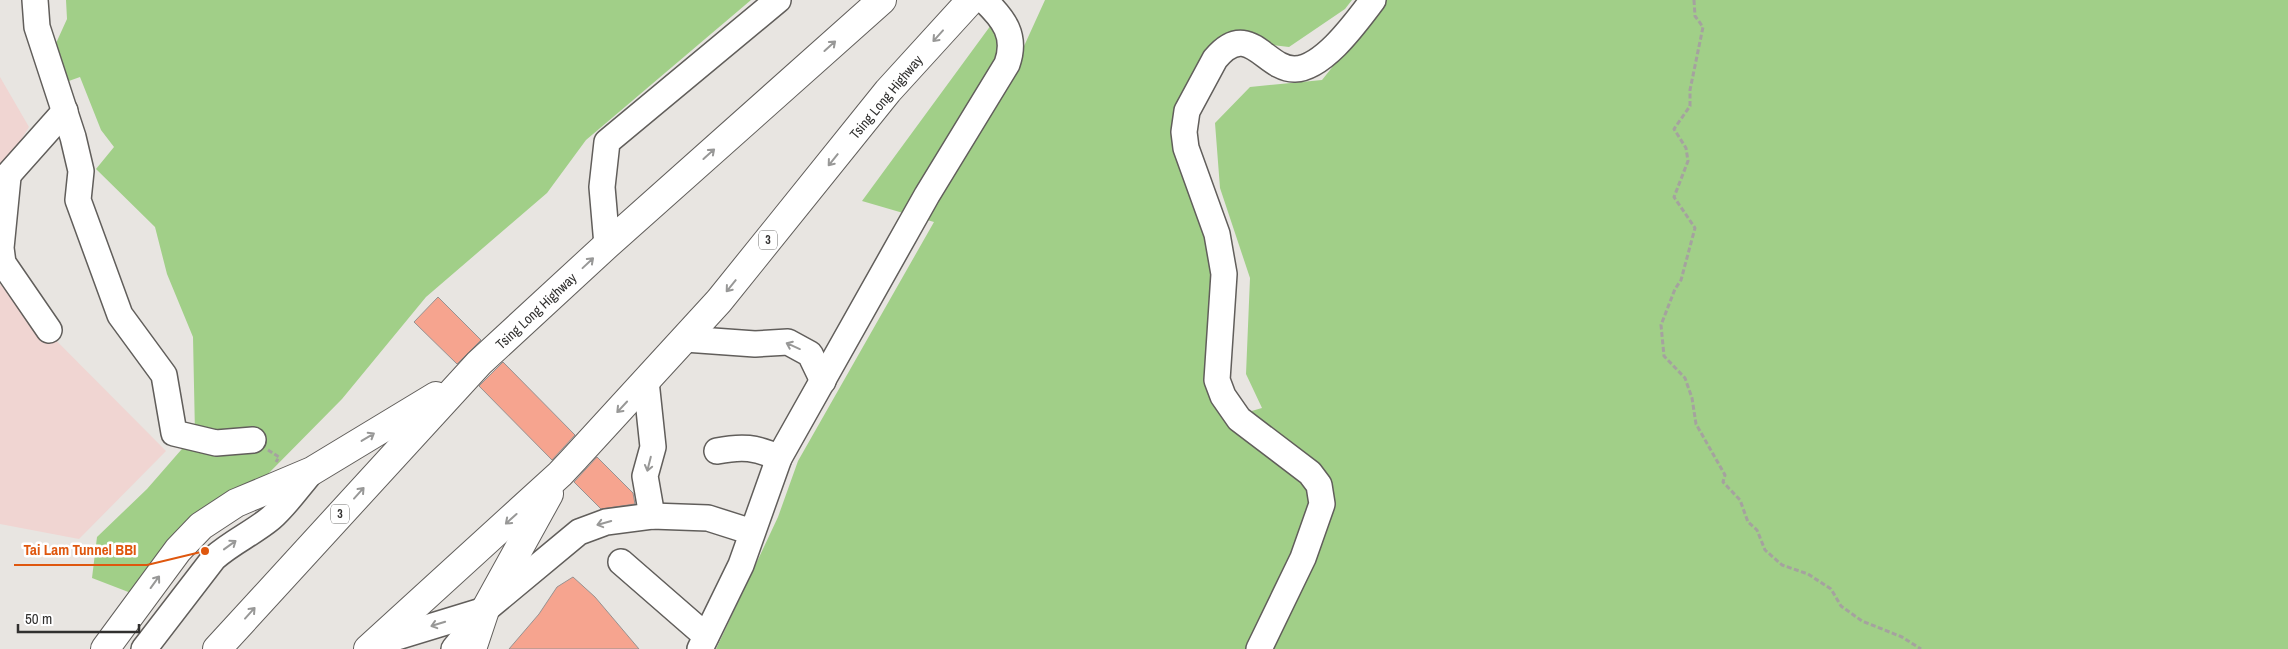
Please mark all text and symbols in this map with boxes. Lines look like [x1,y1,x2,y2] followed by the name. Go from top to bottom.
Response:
[932,30,944,43] one-way arrow
[824,40,837,52] one-way arrow
[846,51,927,143] street label: Tsing Long Highway
[702,149,715,160] one-way arrow
[827,153,838,166] one-way arrow
[759,230,777,250] road number: 3
[581,257,594,269] one-way arrow
[492,269,580,353] street label: Tsing Long Highway
[725,280,736,293] one-way arrow
[786,341,801,350] one-way arrow
[616,401,628,413] one-way arrow
[361,431,375,441] one-way arrow
[643,455,653,471] one-way arrow
[353,486,365,499] one-way arrow
[331,504,349,524] road number: 3
[504,513,517,525] one-way arrow
[596,519,612,529] one-way arrow
[14,535,147,565] callout: Tai Lam Tunnel BBI
[23,539,137,560] text: Tai Lam Tunnel BBI
[223,539,236,550] one-way arrow
[150,575,160,589] one-way arrow
[18,602,139,634] scale bar
[243,607,255,620] one-way arrow
[25,608,52,629] text: 50 m
[430,620,446,630] one-way arrow

